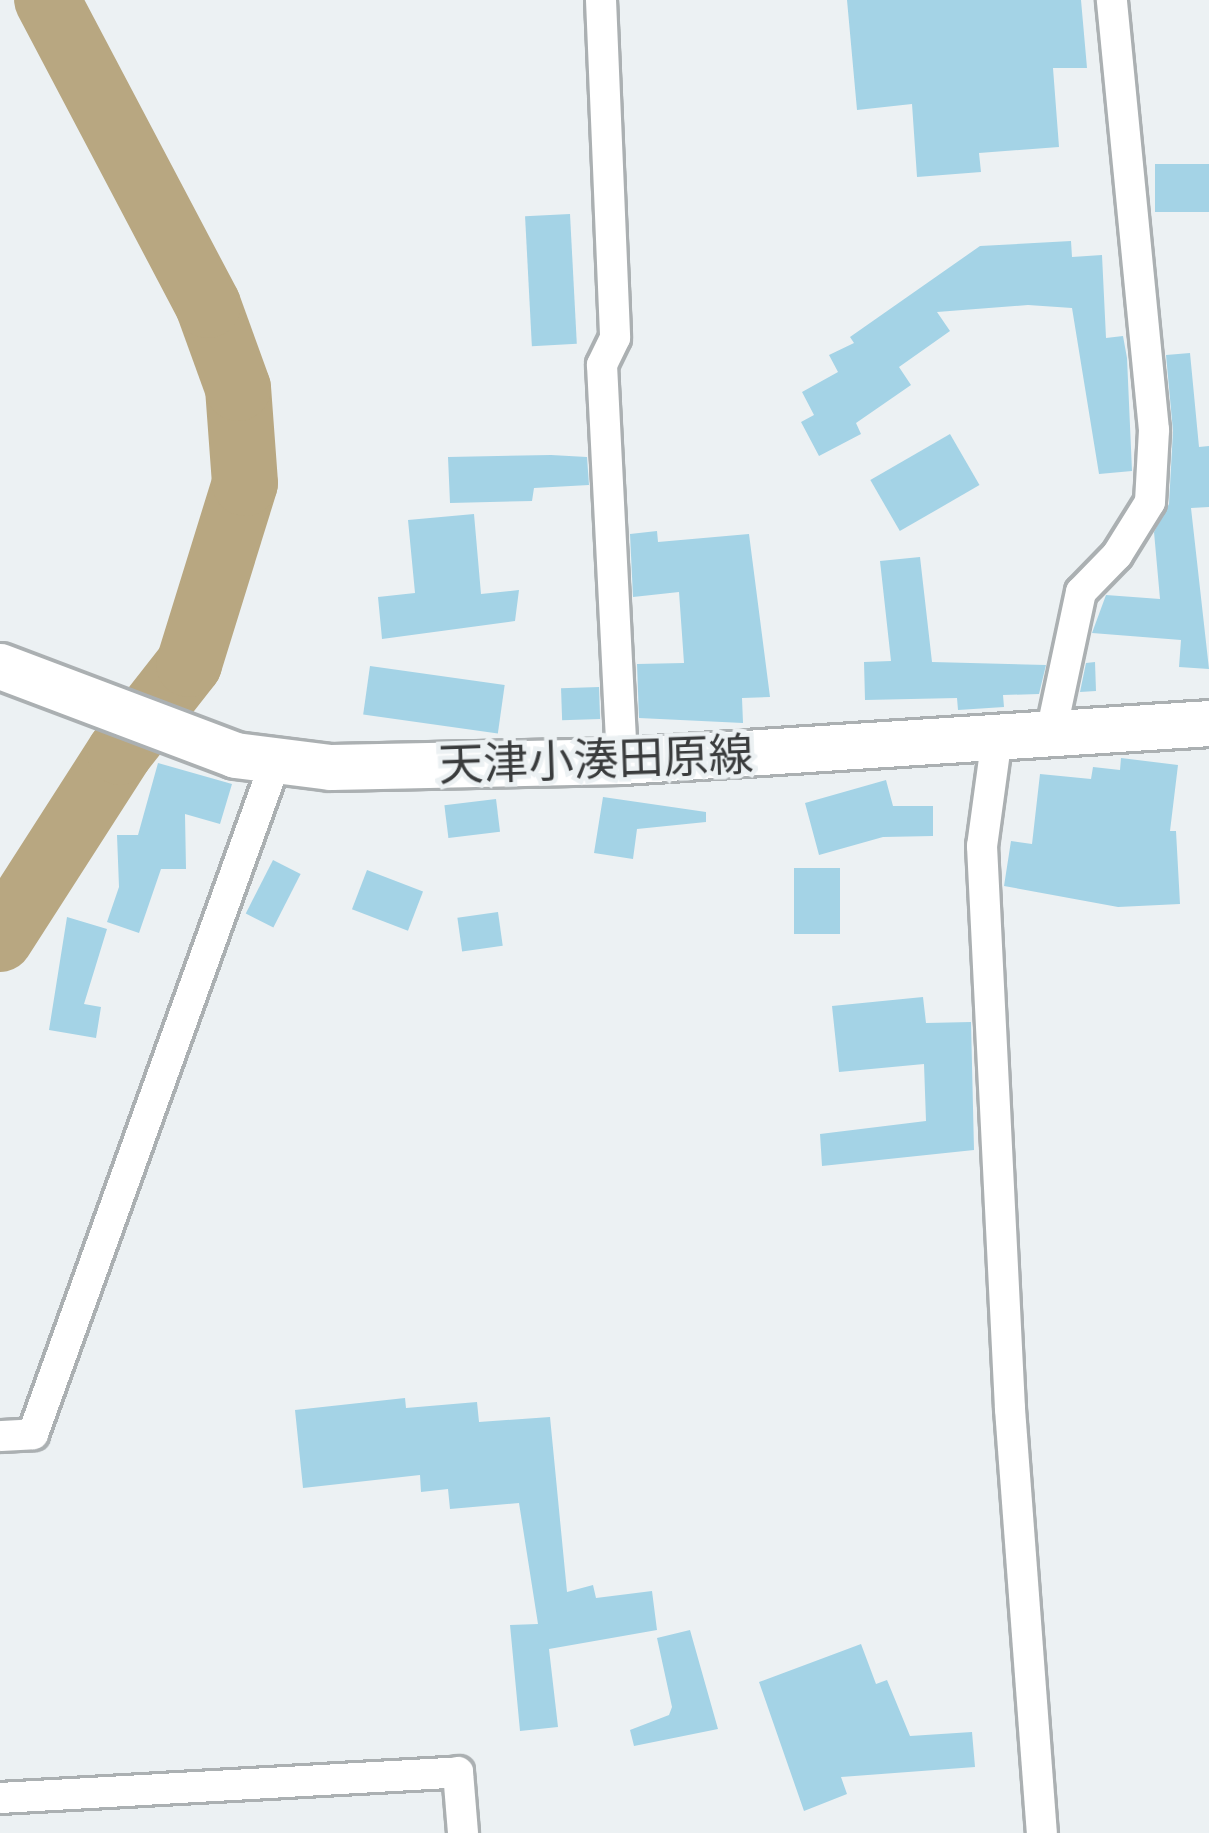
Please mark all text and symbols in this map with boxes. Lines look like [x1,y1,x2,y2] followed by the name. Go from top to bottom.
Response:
[438,727,754,791] street label: 天津小湊田原線

